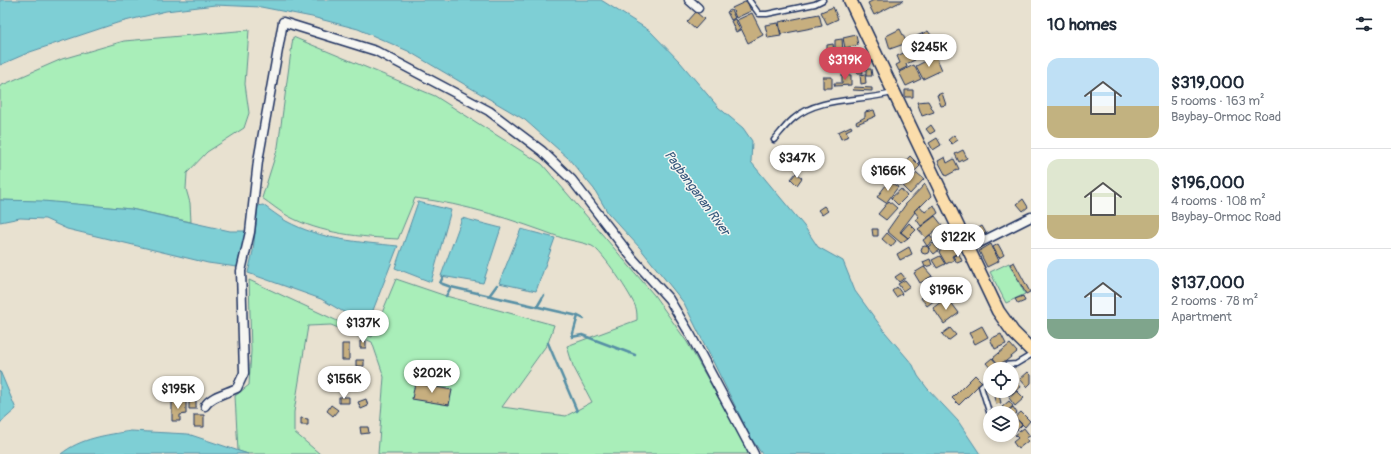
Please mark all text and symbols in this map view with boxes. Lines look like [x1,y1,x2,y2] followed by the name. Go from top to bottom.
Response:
[1353,13,1375,35] icon: filters
[1047,14,1117,35] text: 10 homes
[901,34,957,68] pin: $245K
[911,39,947,55] text: $245K
[817,47,873,81] pin: $319K
[828,52,862,68] text: $319K
[1171,72,1244,93] text: $319,000
[1079,74,1127,122] icon: home
[1171,93,1265,109] text: 5 rooms · 163 m²
[1171,109,1281,125] text: Baybay-Ormoc Road
[769,145,825,179] pin: $347K
[661,147,735,241] water label: Pagbanganan River
[779,150,815,166] text: $347K
[860,158,916,192] pin: $166K
[870,163,906,179] text: $166K
[1171,172,1245,193] text: $196,000
[1079,175,1127,223] icon: home
[1171,193,1266,209] text: 4 rooms · 108 m²
[1171,209,1281,225] text: Baybay-Ormoc Road
[930,224,986,258] pin: $122K
[941,229,975,245] text: $122K
[1171,272,1245,293] text: $137,000
[1079,275,1127,323] icon: home
[918,277,974,311] pin: $196K
[929,282,963,298] text: $196K
[1171,293,1258,309] text: 2 rooms · 78 m²
[1171,309,1232,325] text: Apartment
[335,310,391,344] pin: $137K
[346,315,380,331] text: $137K
[404,360,460,394] pin: $202K
[983,362,1019,442] map controls
[983,362,1019,398] button: locate
[413,365,451,381] text: $202K
[316,366,372,400] pin: $156K
[327,371,361,387] text: $156K
[150,376,206,410] pin: $195K
[161,381,195,397] text: $195K
[983,406,1019,442] button: layers

